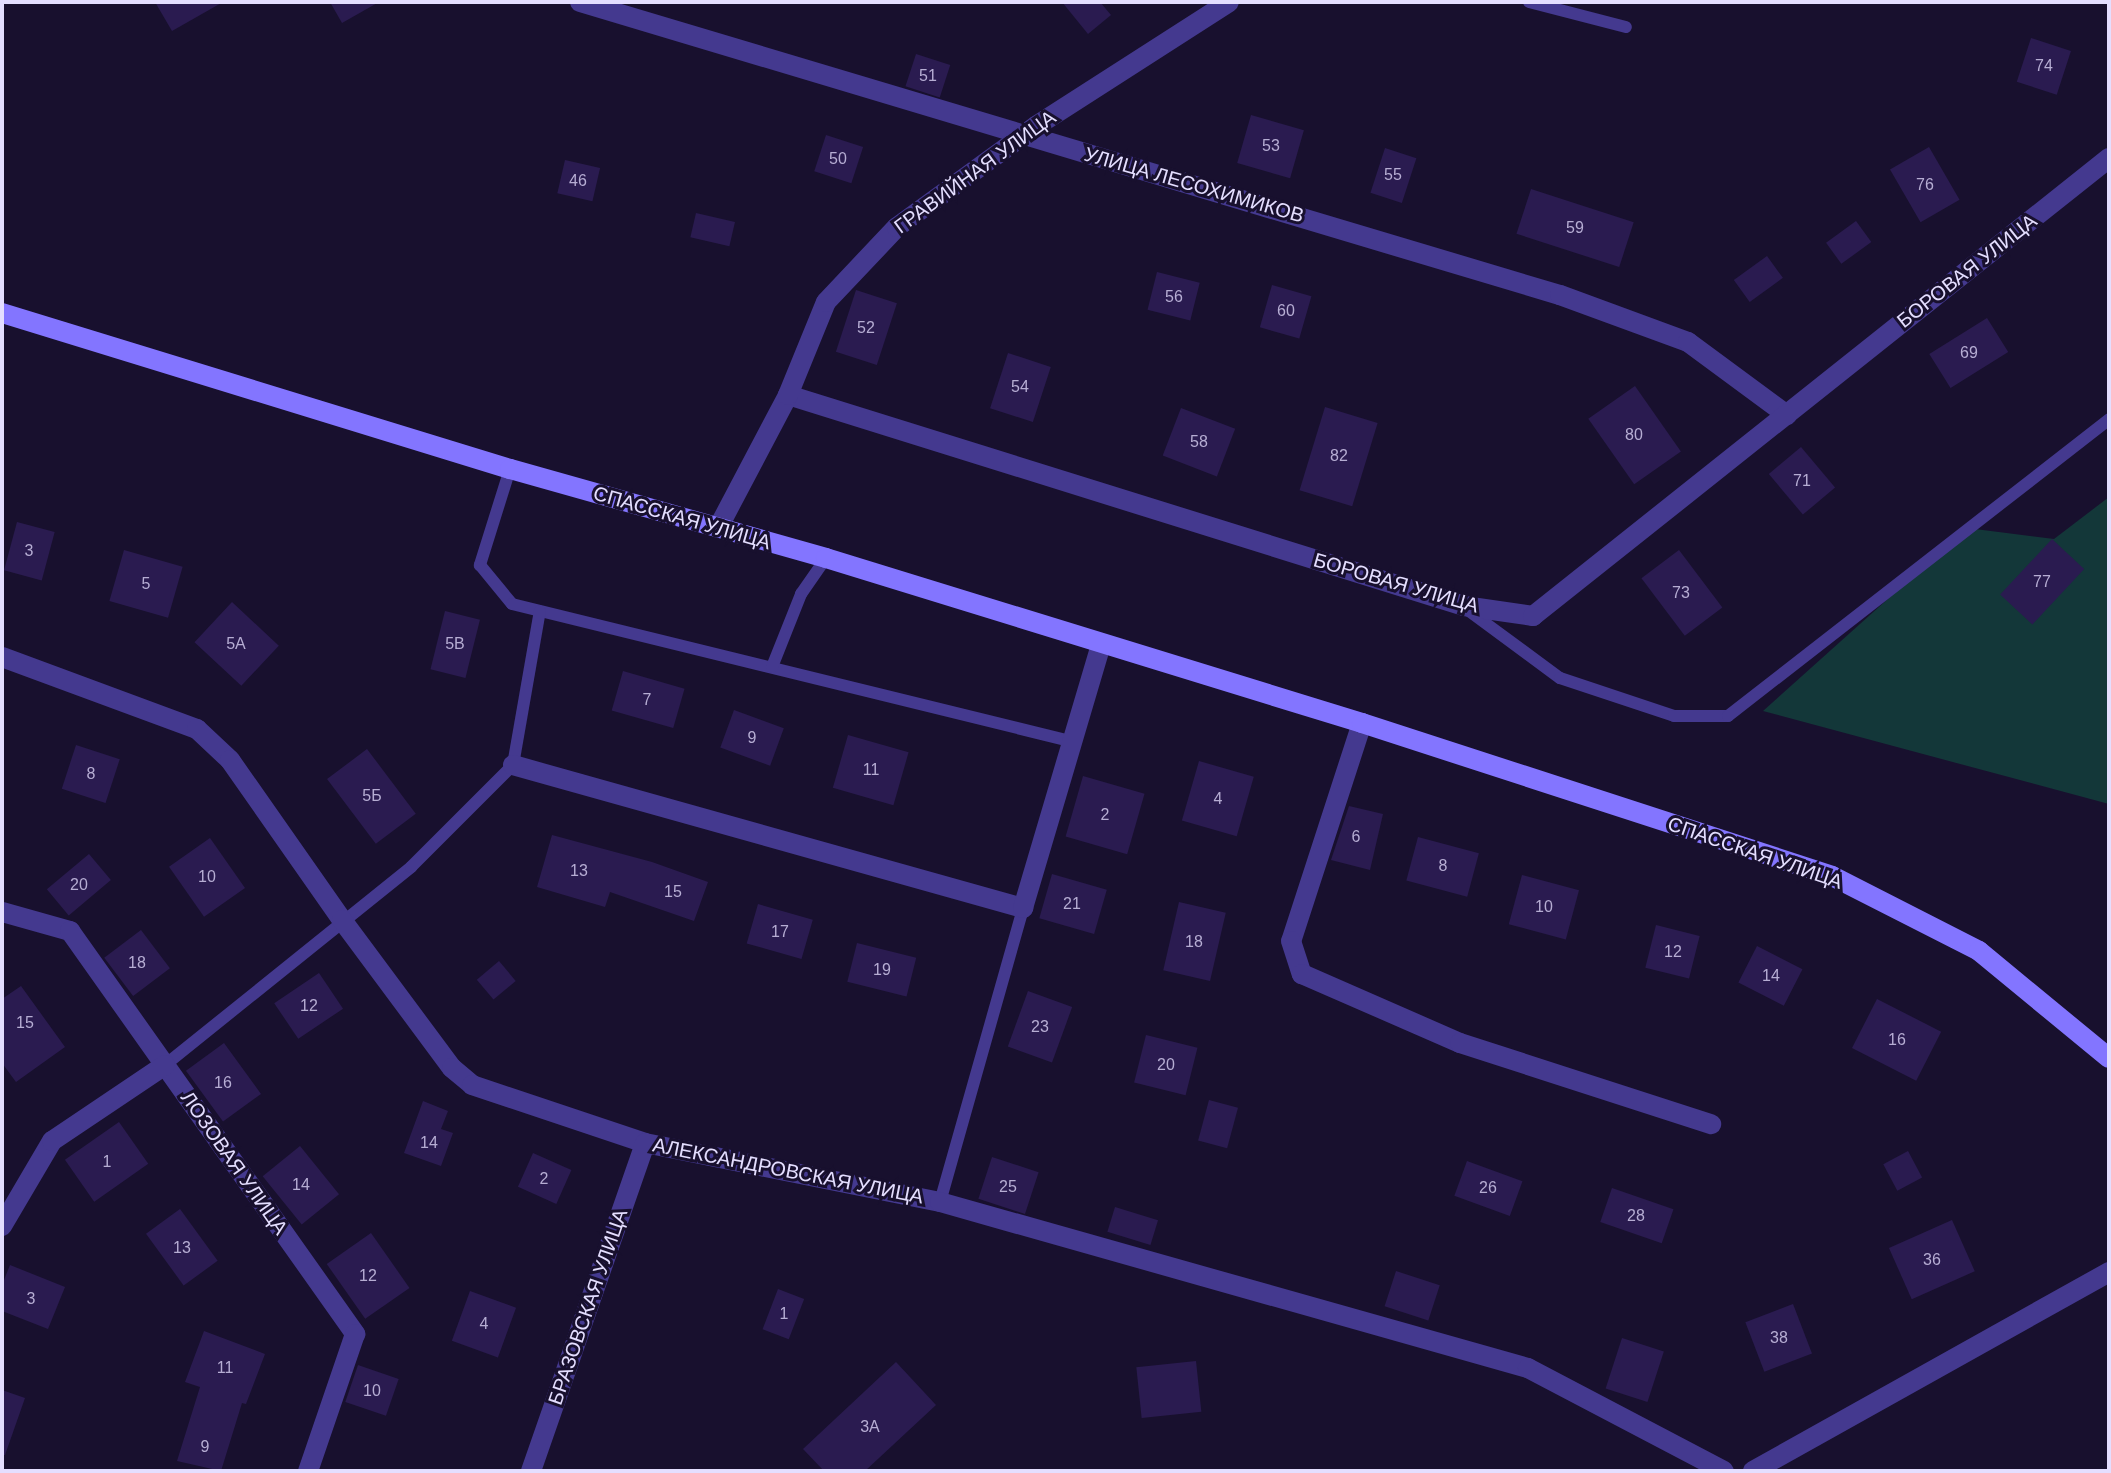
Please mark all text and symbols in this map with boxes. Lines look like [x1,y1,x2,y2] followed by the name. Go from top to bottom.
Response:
[2035,56,2053,76] house number: 74
[919,66,937,86] house number: 51
[890,105,1060,239] street label: ГРАВИЙНАЯ УЛИЦА
[1262,136,1280,156] house number: 53
[1081,142,1307,228] street label: УЛИЦА ЛЕСОХИМИКОВ
[829,149,847,169] house number: 50
[1384,165,1402,185] house number: 55
[569,171,587,191] house number: 46
[1916,175,1934,195] house number: 76
[1892,209,2042,333] street label: БОРОВАЯ УЛИЦА
[1566,218,1584,238] house number: 59
[1165,287,1183,307] house number: 56
[1277,301,1295,321] house number: 60
[857,318,875,338] house number: 52
[1960,343,1978,363] house number: 69
[1011,377,1029,397] house number: 54
[1625,425,1643,445] house number: 80
[1190,432,1208,452] house number: 58
[1330,446,1348,466] house number: 82
[1793,471,1811,491] house number: 71
[591,481,773,555] street label: СПАССКАЯ УЛИЦА
[25,541,33,561] house number: 3
[1311,548,1481,618] street label: БОРОВАЯ УЛИЦА
[2033,572,2051,592] house number: 77
[142,574,150,594] house number: 5
[1672,583,1690,603] house number: 73
[226,634,246,654] house number: 5А
[445,634,465,654] house number: 5В
[643,690,651,710] house number: 7
[748,728,756,748] house number: 9
[863,760,879,780] house number: 11
[87,764,95,784] house number: 8
[362,786,382,806] house number: 5Б
[1214,789,1222,809] house number: 4
[1101,805,1109,825] house number: 2
[1664,812,1846,894] street label: СПАССКАЯ УЛИЦА
[1352,827,1360,847] house number: 6
[1439,856,1447,876] house number: 8
[570,861,588,881] house number: 13
[198,867,216,887] house number: 10
[70,875,88,895] house number: 20
[664,882,682,902] house number: 15
[1063,894,1081,914] house number: 21
[1535,897,1553,917] house number: 10
[771,922,789,942] house number: 17
[1185,932,1203,952] house number: 18
[1664,942,1682,962] house number: 12
[128,953,146,973] house number: 18
[873,960,891,980] house number: 19
[1762,966,1780,986] house number: 14
[300,996,318,1016] house number: 12
[16,1013,34,1033] house number: 15
[1031,1017,1049,1037] house number: 23
[1888,1030,1906,1050] house number: 16
[1157,1055,1175,1075] house number: 20
[214,1073,232,1093] house number: 16
[175,1087,293,1239] street label: ЛОЗОВАЯ УЛИЦА
[420,1133,438,1153] house number: 14
[651,1133,925,1209] street label: АЛЕКСАНДРОВСКАЯ УЛИЦА
[103,1152,111,1172] house number: 1
[540,1169,548,1189] house number: 2
[292,1175,310,1195] house number: 14
[999,1177,1017,1197] house number: 25
[1479,1178,1497,1198] house number: 26
[543,1206,633,1408] street label: БРАЗОВСКАЯ УЛИЦА
[1627,1206,1645,1226] house number: 28
[173,1238,191,1258] house number: 13
[1923,1250,1941,1270] house number: 36
[359,1266,377,1286] house number: 12
[27,1289,35,1309] house number: 3
[780,1304,788,1324] house number: 1
[480,1314,488,1334] house number: 4
[1770,1328,1788,1348] house number: 38
[217,1358,233,1378] house number: 11
[363,1381,381,1401] house number: 10
[860,1417,880,1437] house number: 3А
[201,1437,209,1457] house number: 9

